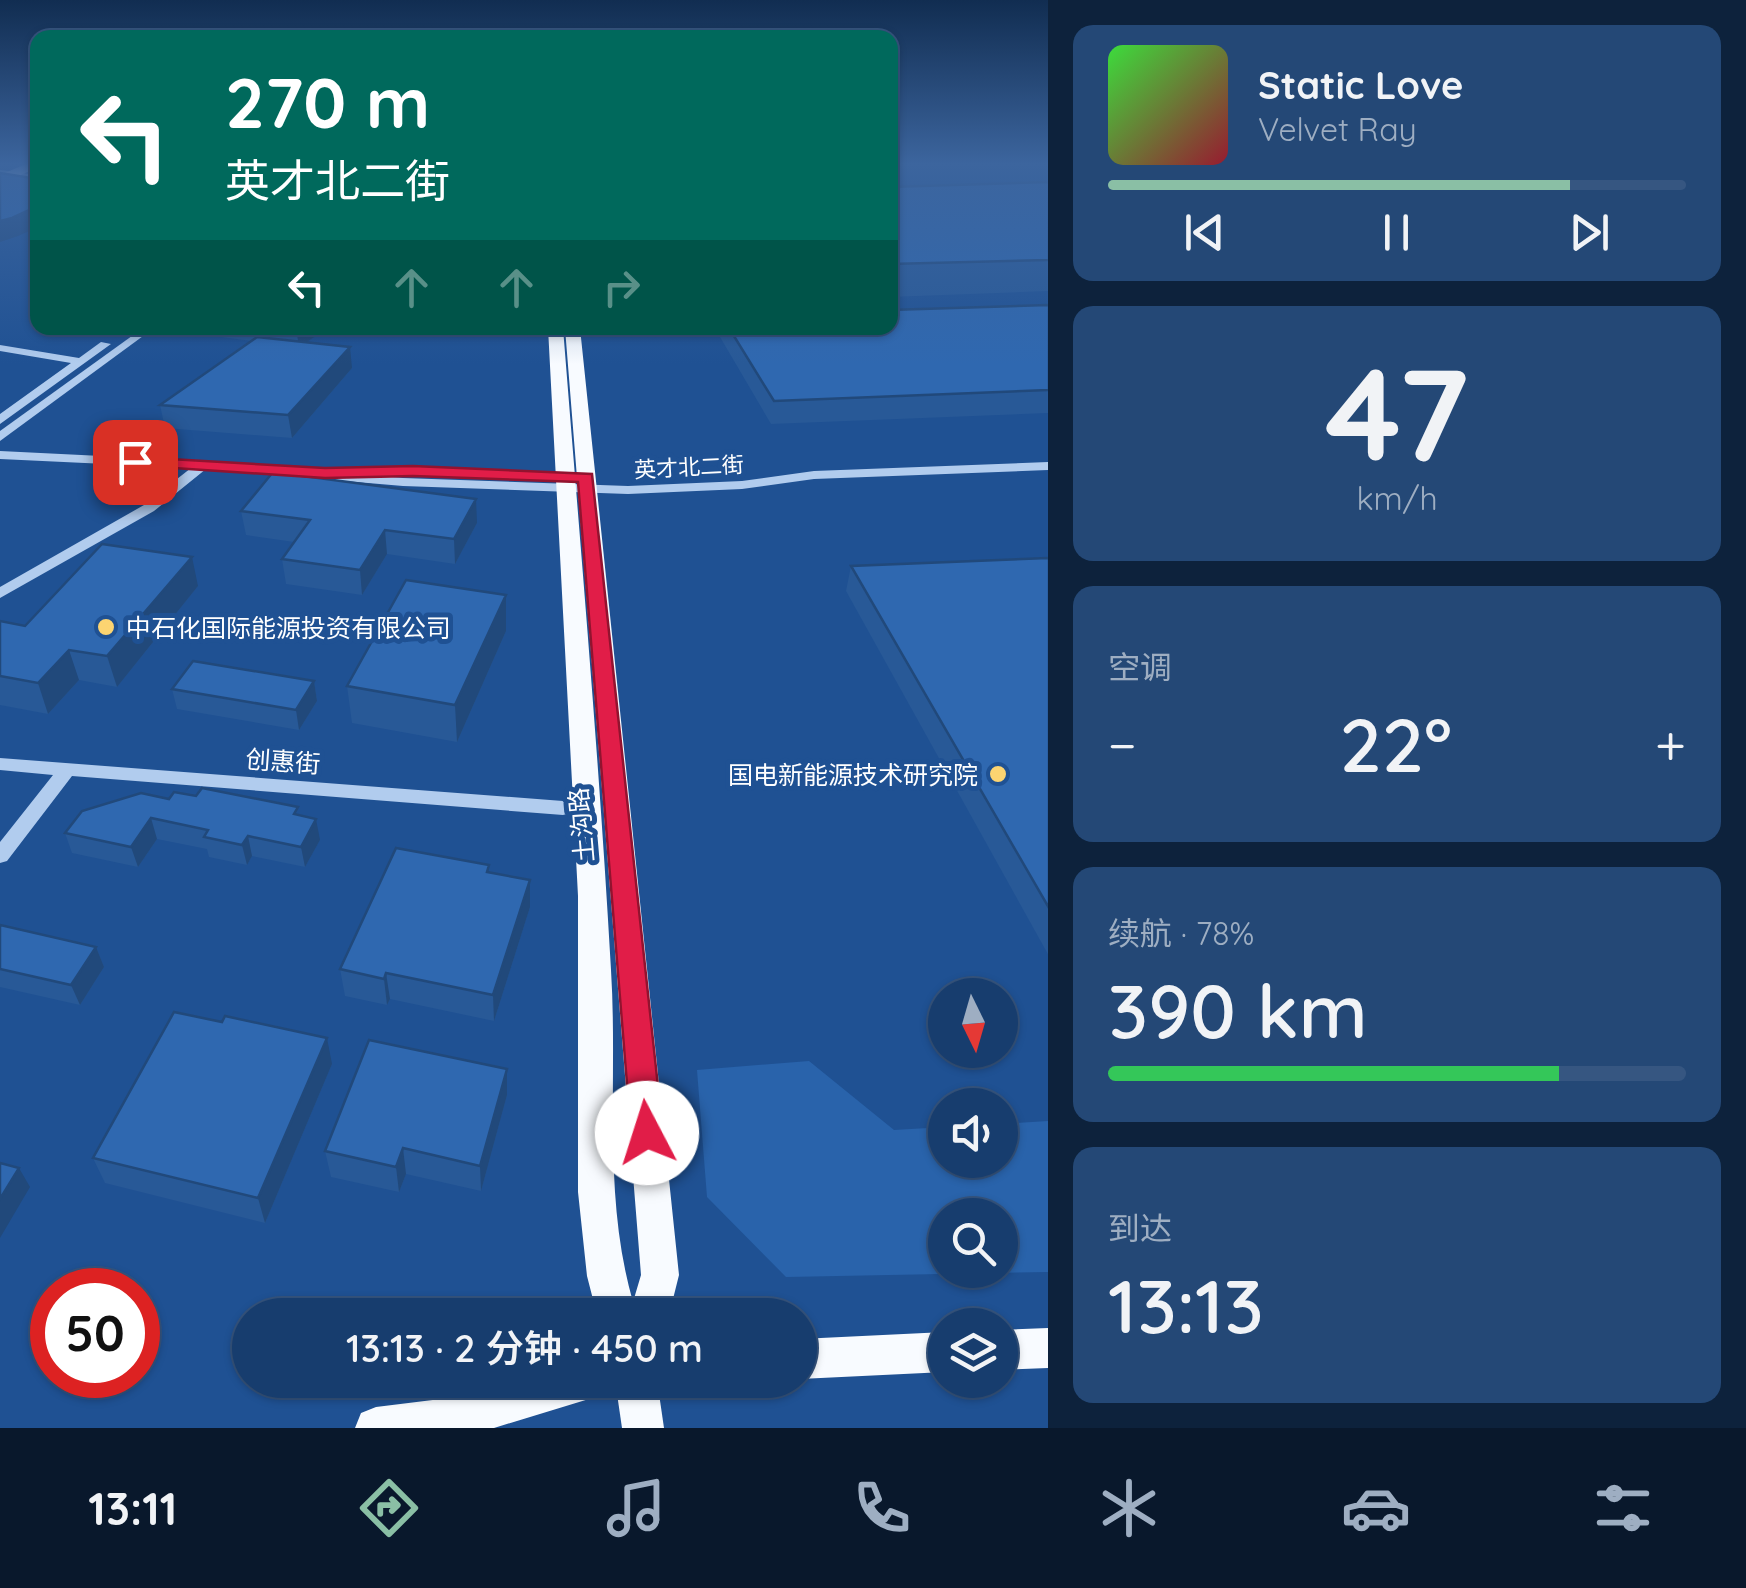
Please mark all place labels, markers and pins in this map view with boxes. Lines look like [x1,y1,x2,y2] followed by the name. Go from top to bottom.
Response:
[93,420,178,505] pin
[126,612,451,643] place label: 中石化国际能源投资有限公司
[95,616,117,638] marker: 中石化国际能源投资有限公司
[728,759,978,790] place label: 国电新能源技术研究院
[987,763,1009,785] marker: 国电新能源技术研究院

